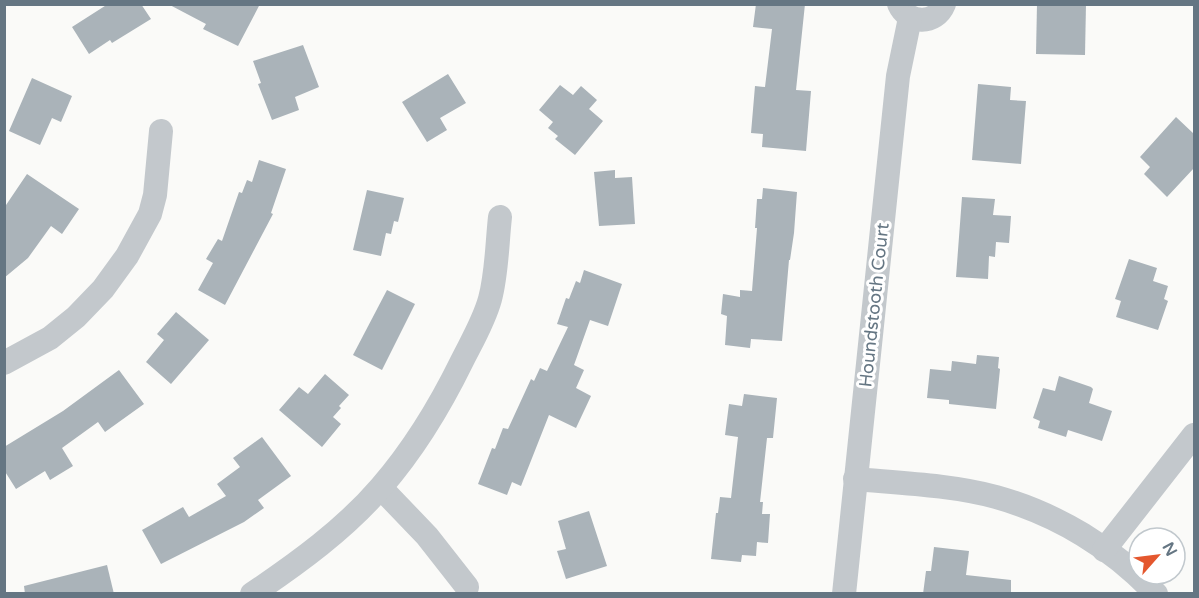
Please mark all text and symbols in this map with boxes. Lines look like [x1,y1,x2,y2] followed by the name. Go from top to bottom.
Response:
[854,222,894,388] street label: Houndstooth Court
[1127,526,1187,586] north arrow
[1158,539,1181,560] text: N

